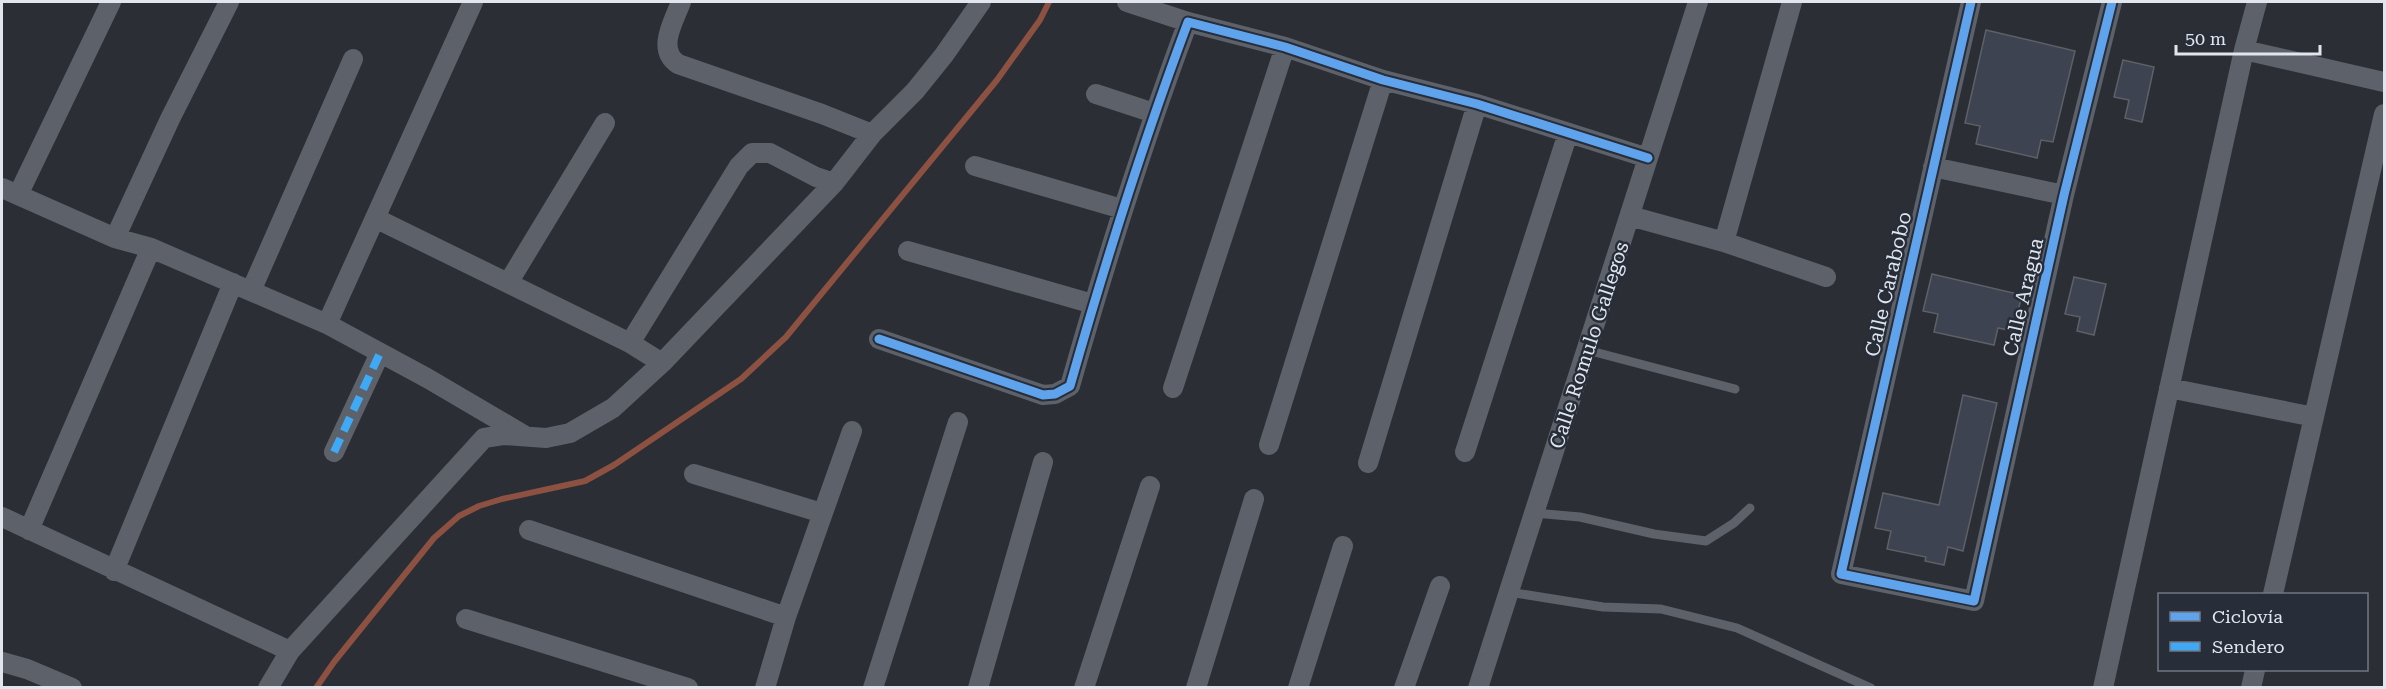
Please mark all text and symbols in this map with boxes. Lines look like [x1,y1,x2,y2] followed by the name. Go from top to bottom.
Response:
[2176,18,2320,56] scale bar
[2185,28,2226,49] text: 50 m
[1860,209,1916,359] street label: Calle Carabobo
[1998,235,2048,359] street label: Calle Aragua
[1544,239,1634,451] street label: Calle Romulo Gallegos
[2158,593,2368,671] legend
[2212,606,2283,627] text: Ciclovía
[2212,636,2285,657] text: Sendero

